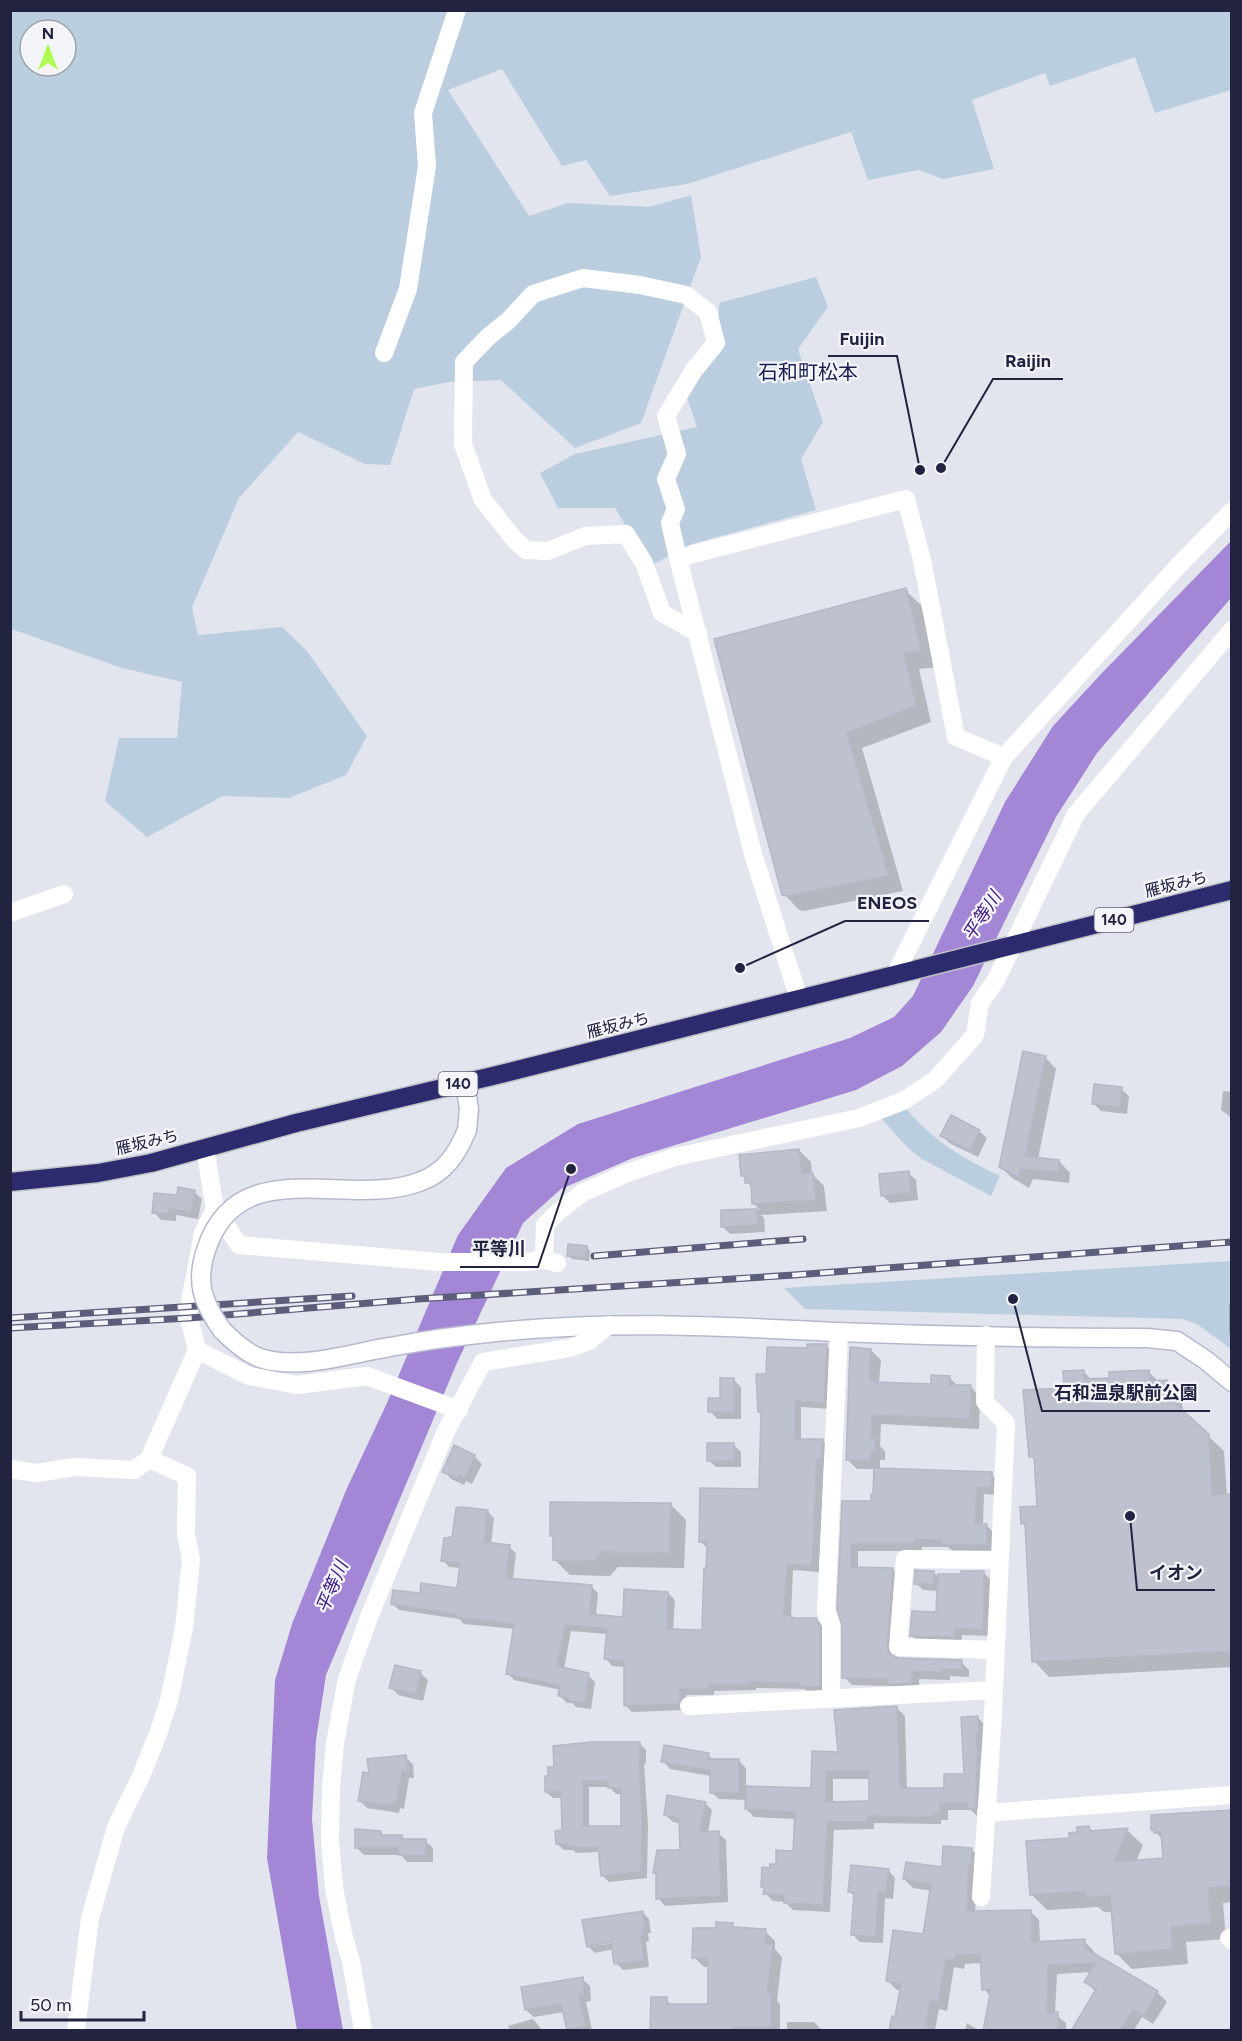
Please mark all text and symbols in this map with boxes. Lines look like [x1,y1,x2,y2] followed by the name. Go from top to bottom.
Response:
[18,18,78,78] north arrow
[42,24,54,43] text: N
[828,320,897,356] callout: Fuijin
[840,328,884,350] text: Fuijin
[993,343,1063,379] callout: Raijin
[1005,350,1051,372] text: Raijin
[758,360,858,384] district label: 石和町松本
[1143,867,1209,901] street label: 雁坂みち
[845,885,929,921] callout: ENEOS
[958,886,1007,945] water label: 平等川
[857,892,917,914] text: ENEOS
[1094,908,1134,932] road number: 140
[585,1008,651,1042] street label: 雁坂みち
[438,1072,478,1096] road number: 140
[114,1126,180,1158] street label: 雁坂みち
[460,1231,538,1267] callout: 平等川
[472,1238,526,1260] text: 平等川
[1042,1375,1210,1411] callout: 石和温泉駅前公園
[1054,1382,1198,1404] text: 石和温泉駅前公園
[1137,1554,1215,1590] callout: イオン
[311,1556,353,1616] water label: 平等川
[1149,1562,1203,1584] text: イオン
[21,1984,144,2022] scale bar
[30,1994,72,2016] text: 50 m

